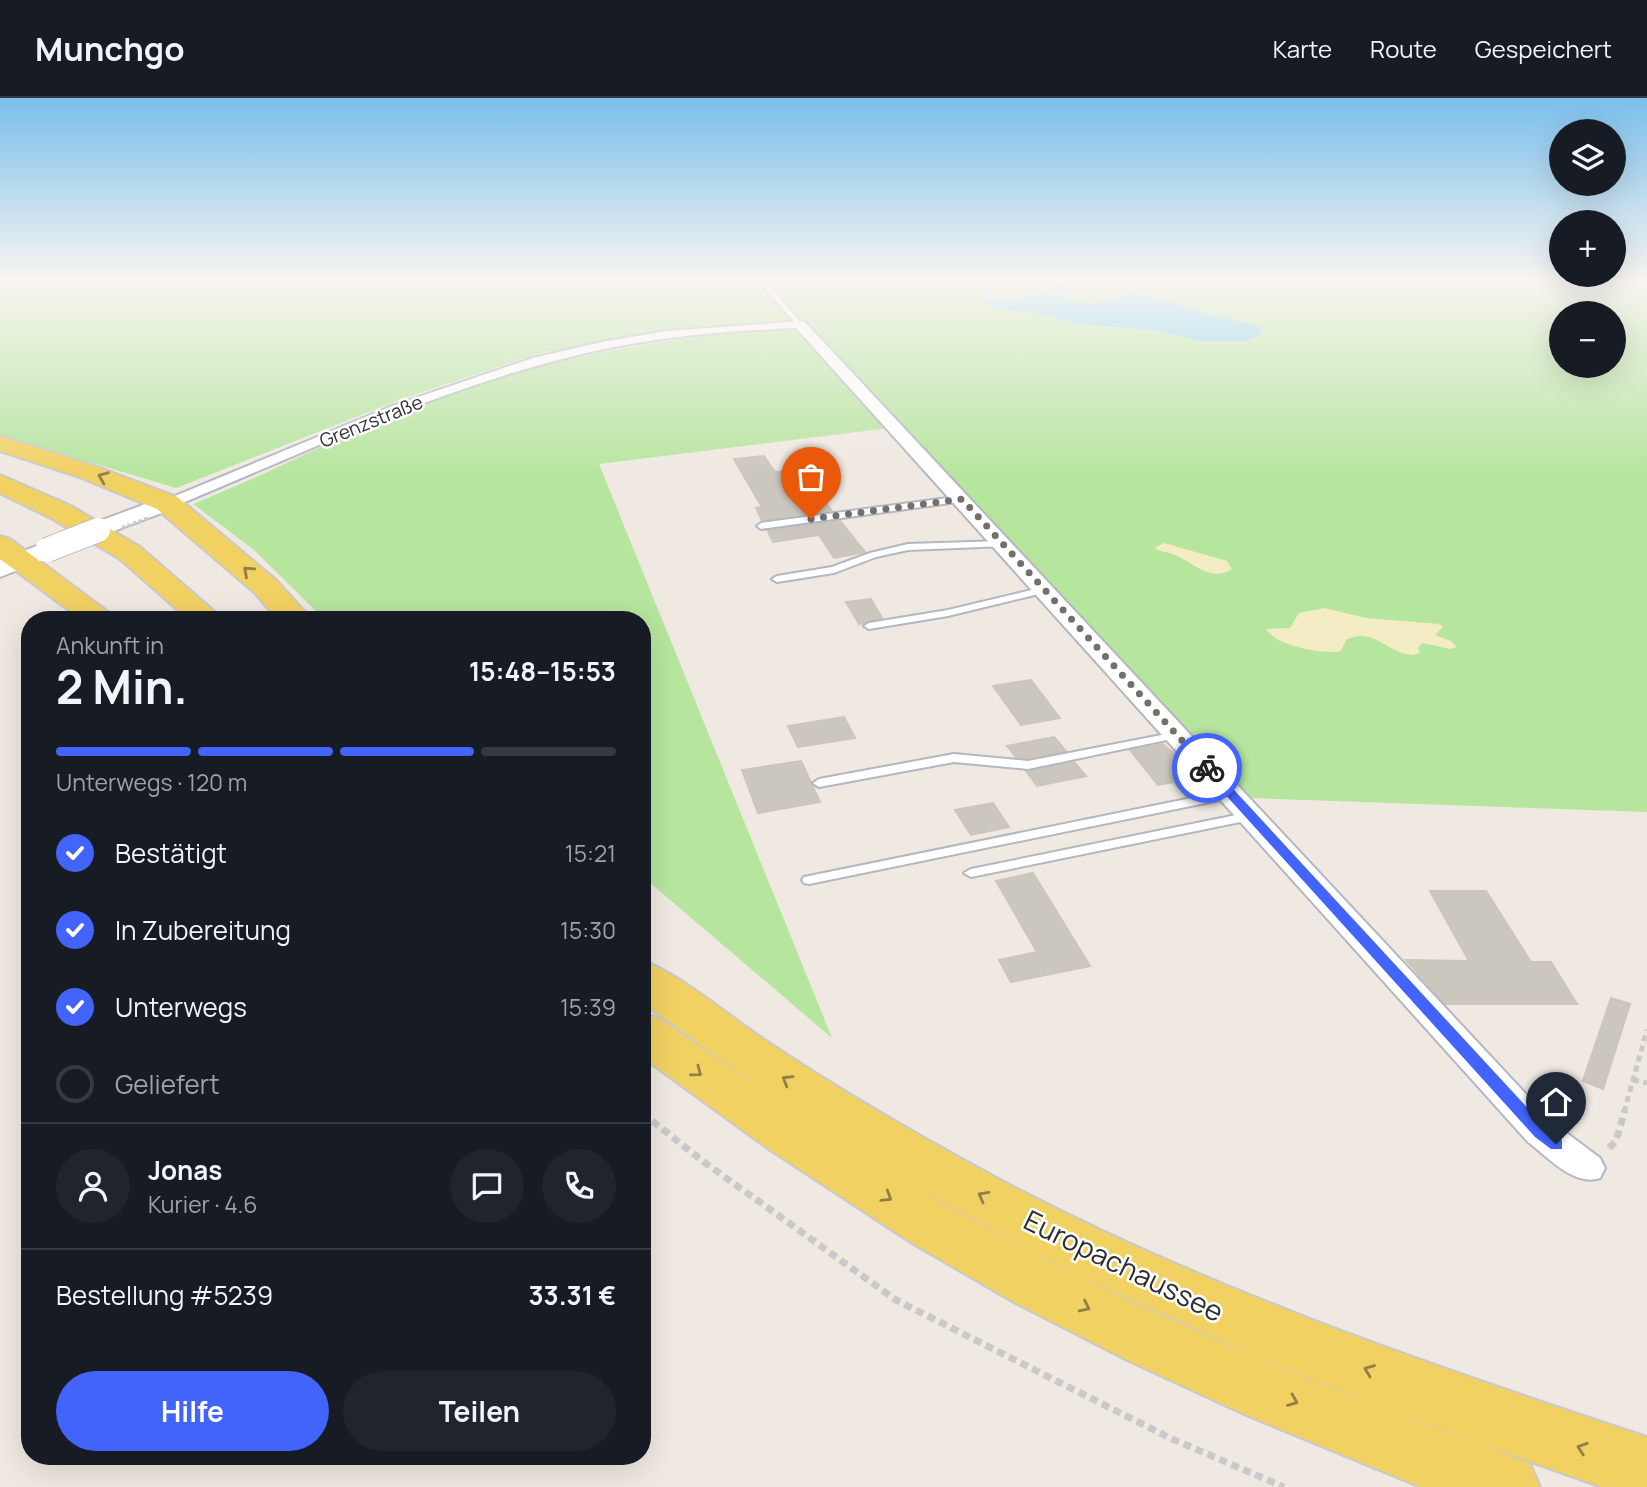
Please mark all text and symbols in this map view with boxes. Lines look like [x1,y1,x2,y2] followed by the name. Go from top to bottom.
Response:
[35,26,185,71] text: Munchgo
[1273,32,1332,65] text: Karte
[1370,32,1437,65] text: Route
[1475,32,1612,65] text: Gespeichert
[1549,119,1626,378] map controls
[1549,119,1626,196] button: layers
[1549,210,1626,287] button: +
[1549,301,1626,378] button: −
[315,388,427,454] street label: Grenzstraße
[781,447,841,519] pin
[792,458,830,496] icon: bag
[98,472,110,486] one-way arrow
[243,567,256,579] one-way arrow
[56,629,164,661] text: Ankunft in
[469,653,616,689] text: 15:48–15:53
[56,655,188,718] text: 2 Min.
[1172,733,1242,803] courier
[1188,749,1226,787] icon: bike
[56,766,247,798] text: Unterwegs · 120 m
[56,834,94,872] icon: check
[115,835,227,871] text: Bestätigt
[565,837,616,869] text: 15:21
[56,911,94,949] icon: check
[115,912,291,948] text: In Zubereitung
[560,914,616,946] text: 15:30
[56,988,94,1026] icon: check
[115,989,247,1025] text: Unterwegs
[560,991,616,1023] text: 15:39
[689,1063,702,1076] one-way arrow
[115,1066,220,1102] text: Geliefert
[1526,1072,1586,1144] pin
[782,1076,795,1089] one-way arrow
[1537,1083,1575,1121] icon: home
[56,1149,130,1223] button: person
[450,1149,524,1223] button: chat
[542,1149,616,1223] button: phone
[148,1152,222,1188] text: Jonas
[148,1188,258,1220] text: Kurier · 4.6
[879,1189,892,1202] one-way arrow
[978,1190,991,1204] one-way arrow
[1018,1200,1230,1330] street label: Europachaussee
[56,1277,273,1313] text: Bestellung #5239
[528,1277,616,1313] text: 33.31 €
[1078,1299,1091,1313] one-way arrow
[1363,1364,1375,1378] one-way arrow
[56,1371,329,1451] button: Hilfe
[343,1371,616,1451] button: Teilen
[1286,1393,1298,1407] one-way arrow
[1577,1442,1589,1456] one-way arrow

